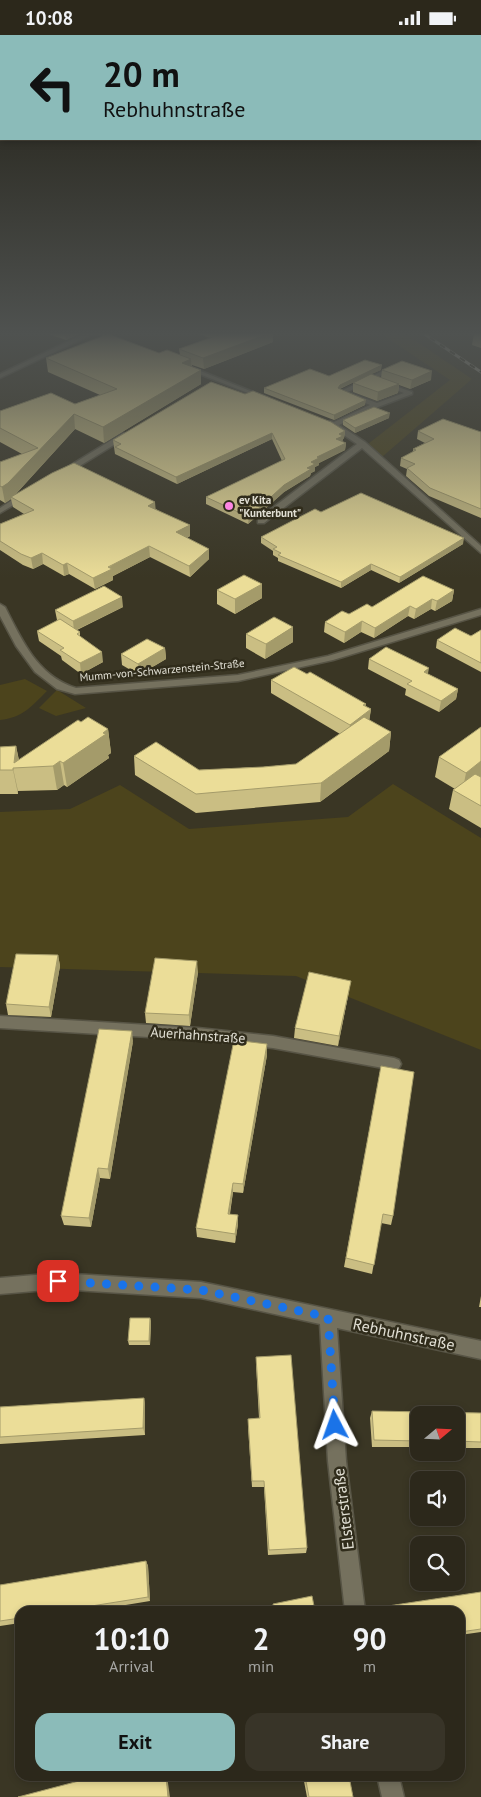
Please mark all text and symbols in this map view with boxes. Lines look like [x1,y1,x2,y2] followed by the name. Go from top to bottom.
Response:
[25,6,73,30] text: 10:08
[103,51,180,97] text: 20 m
[20,55,85,120] icon: left
[103,95,245,123] text: Rebhuhnstraße
[239,493,301,520] place label: ev Kita "Kunterbunt"
[223,500,235,512] marker: ev Kita "Kunterbunt"
[79,656,245,684] street label: Mumm-von-Schwarzenstein-Straße
[150,1023,246,1047] street label: Auerhahnstraße
[37,1260,79,1302] pin
[44,1267,72,1295] icon: arrive
[351,1313,457,1355] street label: Rebhuhnstraße
[308,1398,360,1450] position arrow
[410,1406,465,1461] north arrow
[410,1406,465,1591] map controls
[328,1467,358,1551] street label: Elsterstraße
[410,1471,465,1526] button: sound
[410,1536,465,1591] button: search
[93,1619,170,1658] text: 10:10
[253,1619,270,1658] text: 2
[352,1619,387,1658] text: 90
[109,1656,154,1676] text: Arrival
[248,1656,274,1676] text: min
[363,1656,376,1676] text: m
[35,1713,235,1771] button: Exit
[245,1713,445,1771] button: Share

